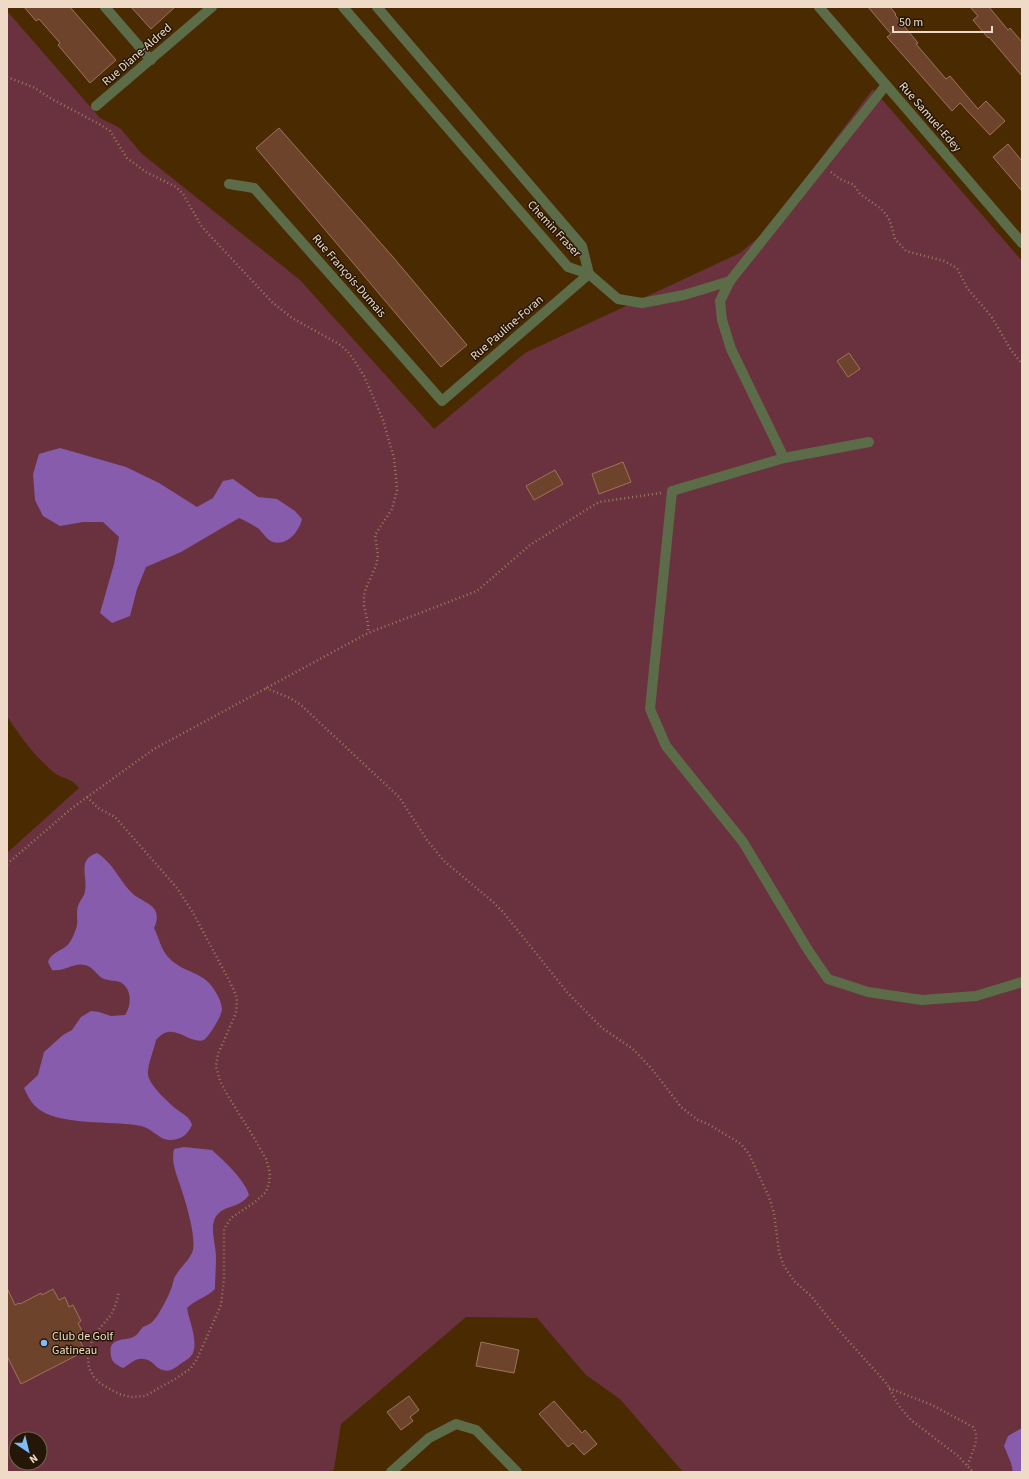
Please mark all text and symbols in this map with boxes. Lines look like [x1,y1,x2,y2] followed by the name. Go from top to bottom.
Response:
[893,8,992,34] scale bar
[899,14,923,31] text: 50 m
[98,20,176,90] street label: Rue Diane-Aldred
[895,78,965,156] street label: Rue Samuel-Edey
[523,197,585,262] street label: Chemin Fraser
[308,231,390,321] street label: Rue François-Dumais
[467,291,547,365] street label: Rue Pauline-Foran
[52,1328,113,1359] place label: Club de Golf Gatineau
[39,1338,49,1348] marker: Club de Golf Gatineau
[8,1431,48,1471] north arrow
[26,1451,41,1467] text: N

